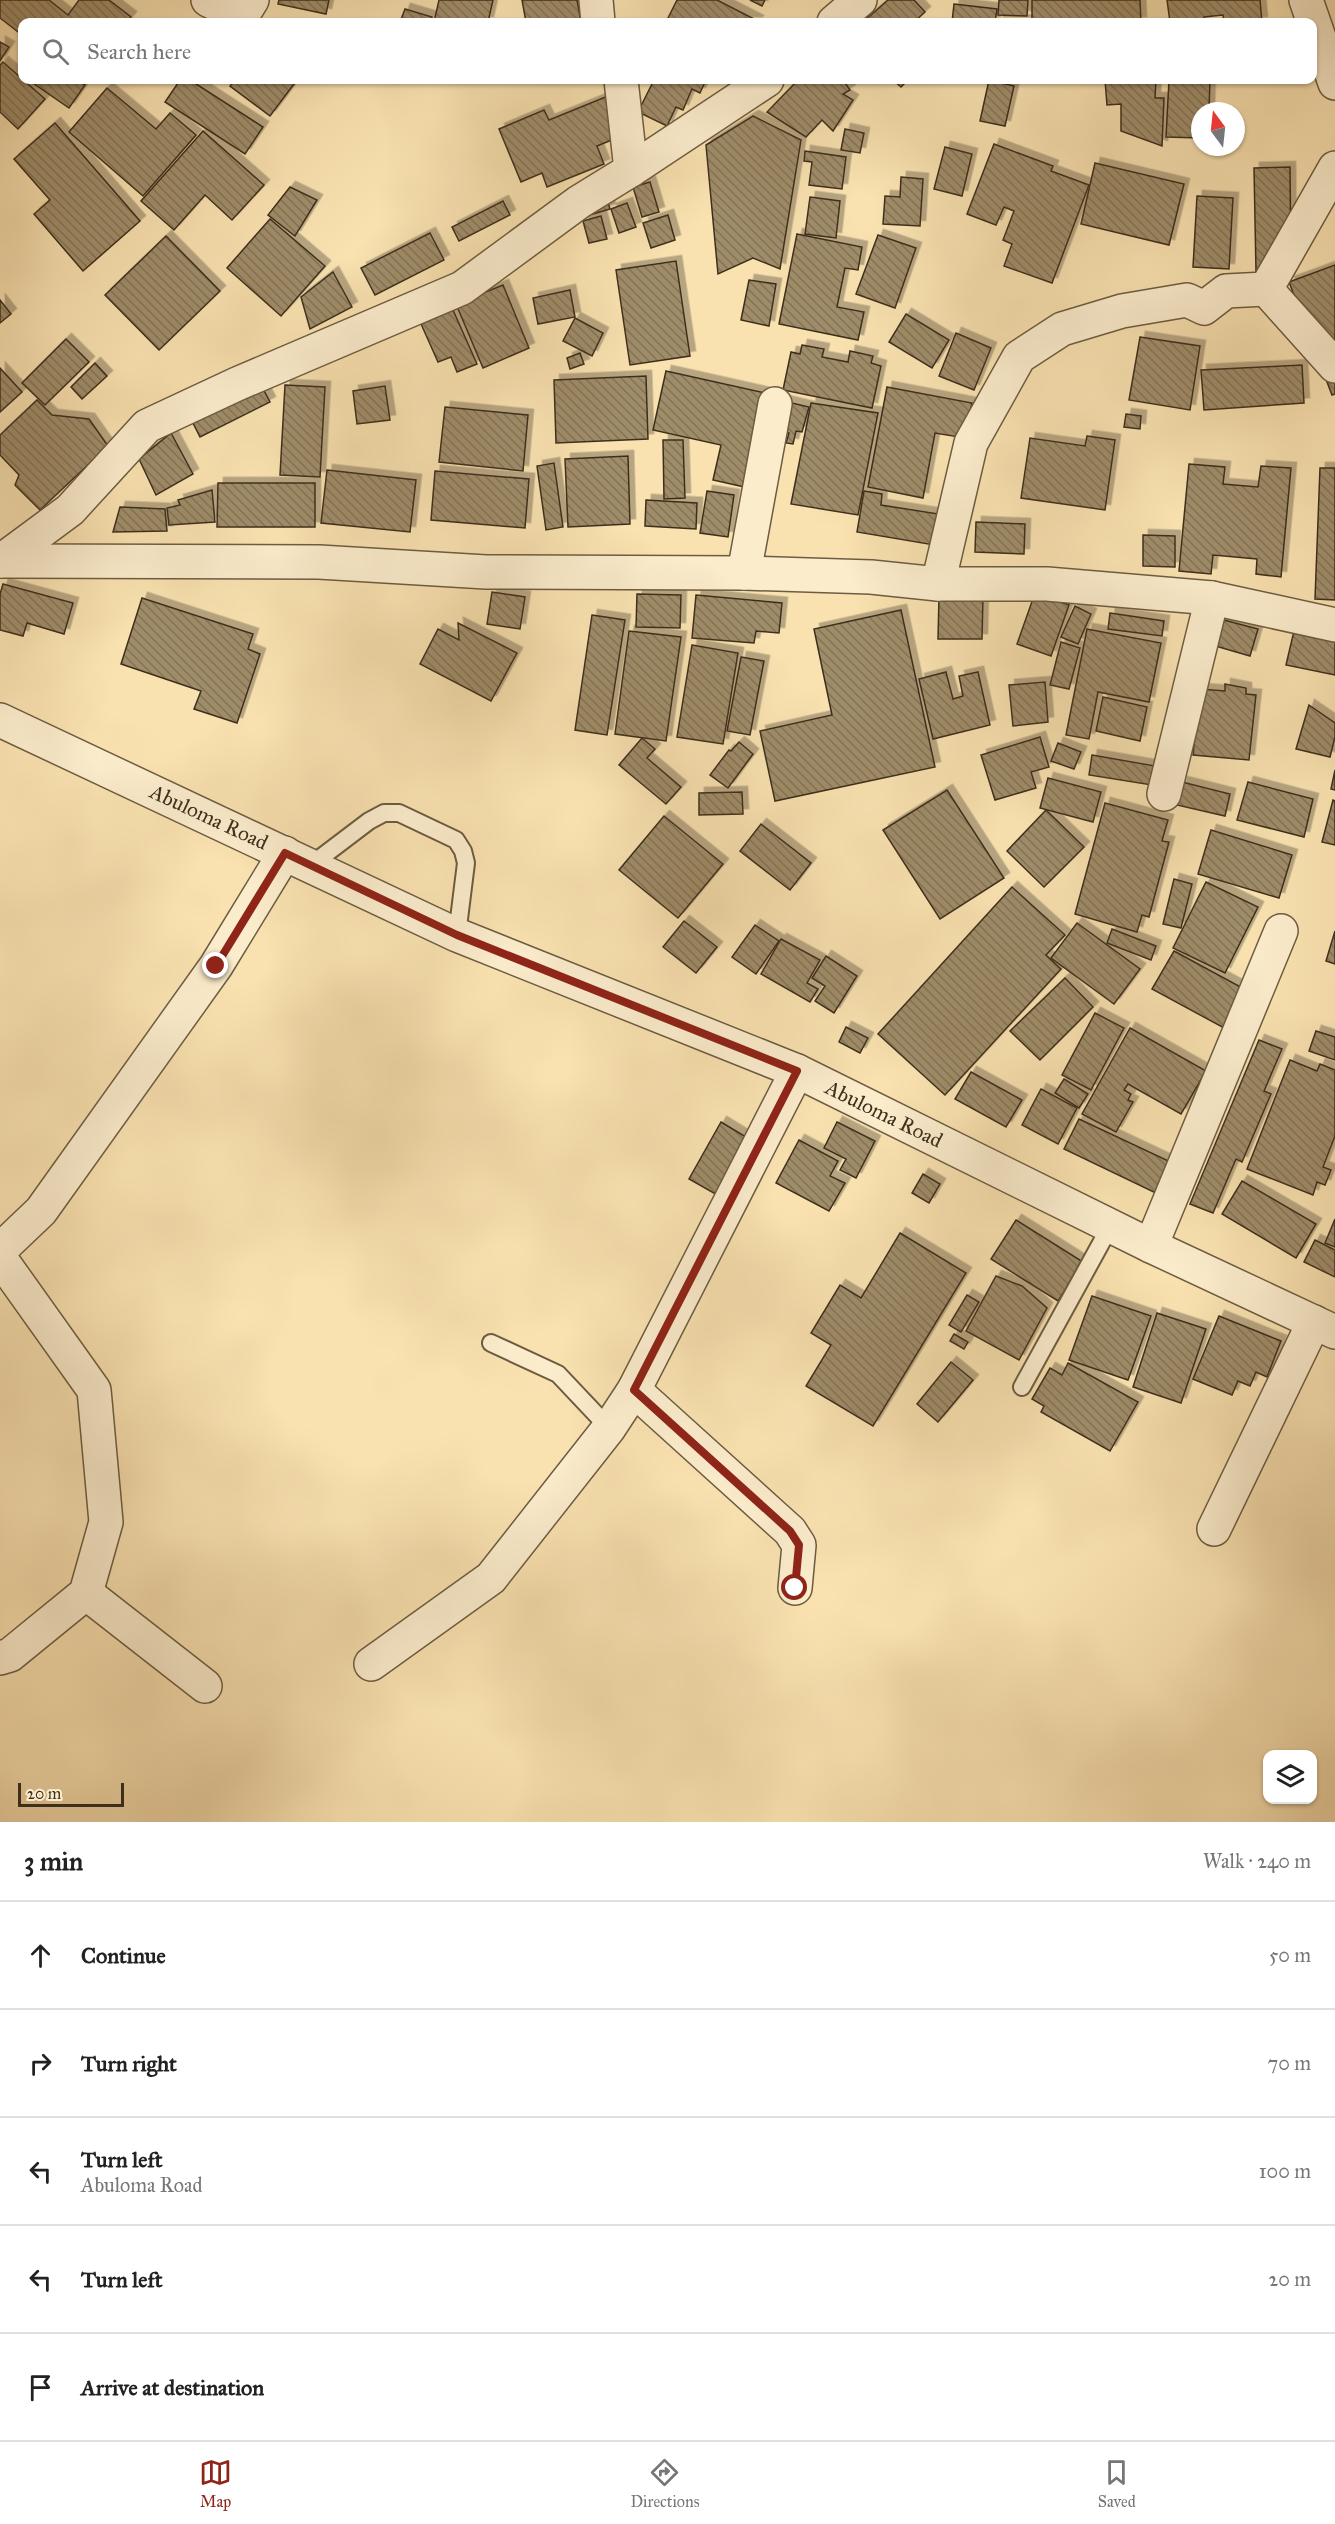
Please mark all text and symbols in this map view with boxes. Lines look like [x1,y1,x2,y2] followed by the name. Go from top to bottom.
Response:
[18,18,1317,84] search box
[39,35,72,68] icon: search
[87,38,191,65] text: Search here
[1191,102,1245,156] north arrow
[145,778,273,856] street label: Abuloma Road
[202,952,228,978] route end
[820,1074,947,1154] street label: Abuloma Road
[781,1574,807,1600] route start
[1263,1750,1317,1804] map controls
[1263,1750,1317,1804] button: layers
[18,1780,124,1808] scale bar
[27,1784,61,1803] text: 20 m
[24,1845,83,1877] text: 3 min
[1203,1849,1311,1873] text: Walk · 240 m
[24,1939,57,1972] icon: ahead
[81,1942,166,1969] text: Continue
[1269,1943,1311,1967] text: 50 m
[24,2047,57,2080] icon: right
[81,2050,177,2077] text: Turn right
[1268,2051,1311,2075] text: 70 m
[81,2146,163,2173] text: Turn left
[24,2155,57,2188] icon: left
[1259,2159,1311,2183] text: 100 m
[81,2173,202,2197] text: Abuloma Road
[24,2263,57,2296] icon: left
[81,2266,163,2293] text: Turn left
[1268,2267,1311,2291] text: 20 m
[24,2371,57,2404] icon: arrive
[81,2374,264,2401] text: Arrive at destination
[199,2456,232,2511] tab: Map
[630,2456,699,2511] tab: Directions
[1098,2456,1136,2511] tab: Saved

